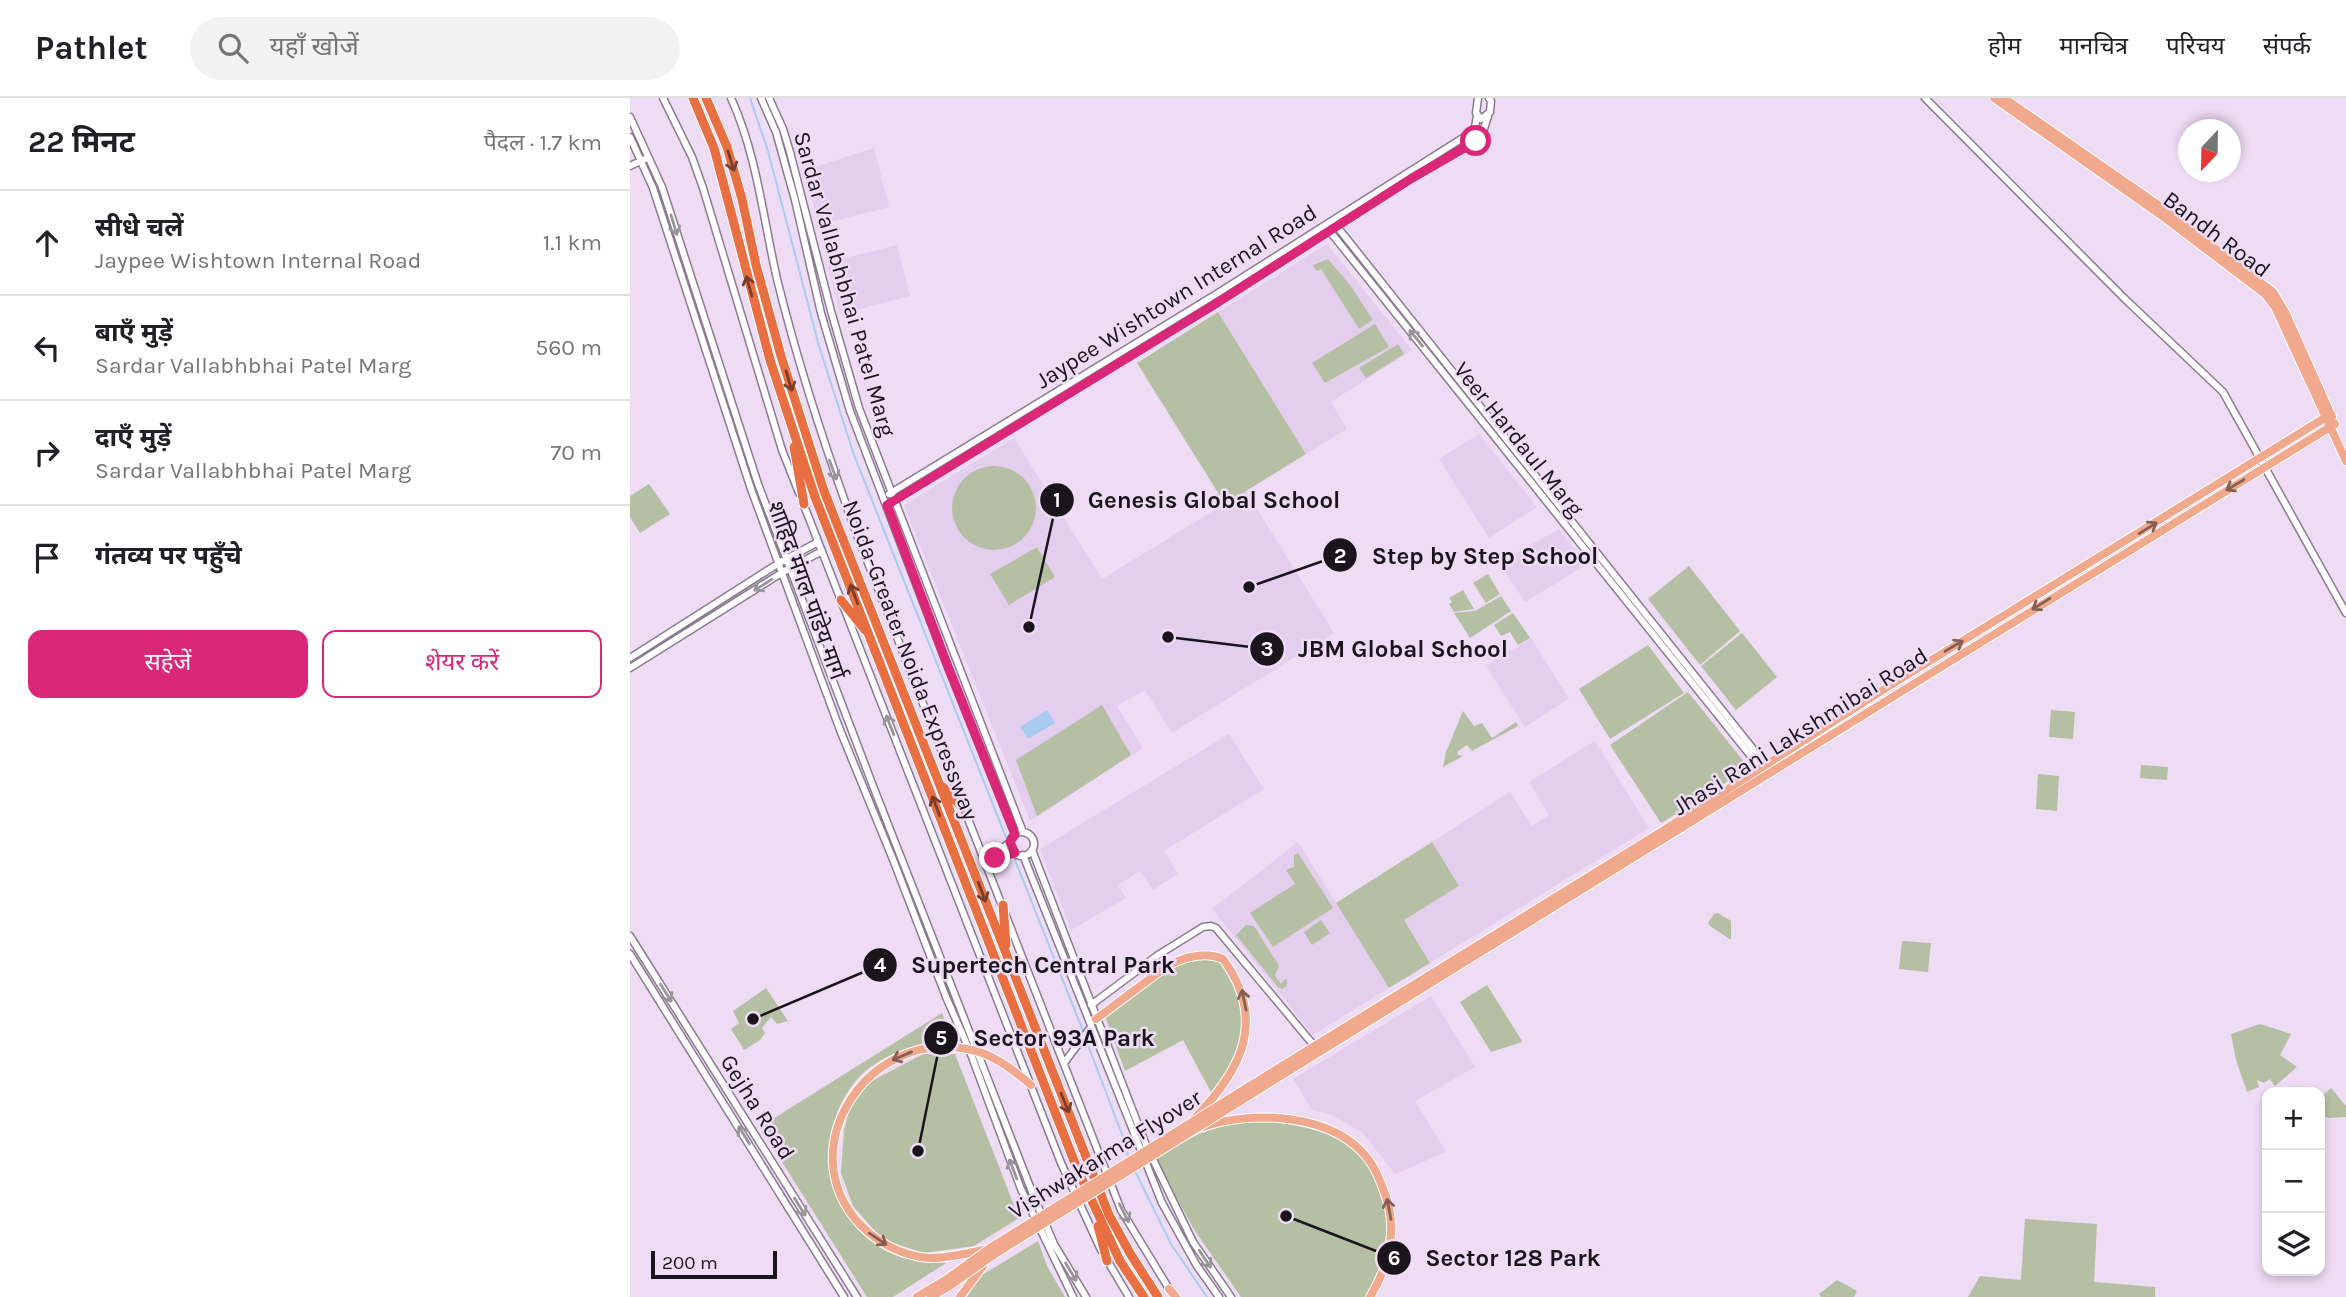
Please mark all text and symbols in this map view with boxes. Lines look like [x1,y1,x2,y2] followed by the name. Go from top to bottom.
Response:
[190,17,680,80] search box
[35,29,148,67] text: Pathlet
[214,29,252,67] icon: search
[270,31,359,62] text: यहाँ खोजें
[1988,32,2021,60] text: होम
[2059,32,2128,60] text: मानचित्र
[2166,32,2225,60] text: परिचय
[2263,32,2311,60] text: संपर्क
[2178,119,2241,182] north arrow
[28,124,135,160] text: 22 मिनट
[1460,125,1491,156] route start
[788,128,901,440] street label: Sardar Vallabhbhai Patel Marg
[484,129,602,156] text: पैदल · 1.7 km
[726,150,739,172] one-way arrow
[2158,185,2275,283] street label: Bandh Road
[1031,199,1322,394] street label: Jaypee Wishtown Internal Road
[95,212,184,243] text: सीधे चलें
[669,214,682,236] one-way arrow
[28,224,66,262] icon: ahead
[543,229,602,256] text: 1.1 km
[95,247,421,274] text: Jaypee Wishtown Internal Road
[742,275,755,297] one-way arrow
[95,317,173,348] text: बाएँ मुड़ें
[28,329,66,367] icon: left
[1408,330,1423,348] one-way arrow
[535,334,602,361] text: 560 m
[95,352,411,379] text: Sardar Vallabhbhai Patel Marg
[1448,357,1589,522] street label: Veer Hardaul Marg
[783,370,796,392] one-way arrow
[95,422,171,453] text: दाएँ मुड़ें
[28,434,66,472] icon: right
[551,439,602,466] text: 70 m
[95,457,411,484] text: Sardar Vallabhbhai Patel Marg
[828,459,841,481] one-way arrow
[1039,477,1355,522] callout: Genesis Global School
[2226,479,2246,493] one-way arrow
[1088,486,1340,514] text: Genesis Global School
[1053,488,1061,512] text: 1
[837,496,984,824] street label: Noida-Greater Noida Expressway
[762,497,852,684] street label: शाहिद मंगल पांडेय मार्ग
[2138,520,2157,535] one-way arrow
[1323,533,1612,578] callout: Step by Step School
[28,539,66,577] icon: arrive
[95,540,242,571] text: गंतव्य पर पहुँचे
[1372,542,1598,570] text: Step by Step School
[1334,544,1346,568] text: 2
[753,578,773,592] one-way arrow
[846,584,859,606] one-way arrow
[2032,597,2052,611] one-way arrow
[1249,626,1522,671] callout: JBM Global School
[28,630,308,698] button: सहेजें
[322,630,602,698] button: शेयर करें
[1298,635,1508,663] text: JBM Global School
[1260,637,1274,661] text: 3
[1943,639,1963,653] one-way arrow
[1668,642,1933,821] street label: Jhasi Rani Lakshmibai Road
[882,714,895,736] one-way arrow
[929,796,942,818] one-way arrow
[979,842,1010,873] route end
[976,880,989,902] one-way arrow
[863,942,1189,987] callout: Supertech Central Park
[911,951,1175,979] text: Supertech Central Park
[874,953,887,977] text: 4
[660,983,674,1003] one-way arrow
[1236,989,1250,1012] one-way arrow
[924,1015,1168,1060] callout: Sector 93A Park
[973,1024,1155,1052] text: Sector 93A Park
[935,1026,947,1050] text: 5
[715,1050,801,1165] street label: Gejha Road
[892,1050,914,1063] one-way arrow
[1004,1084,1207,1225] street label: Vishwakarma Flyover
[2262,1087,2325,1276] map controls
[2262,1087,2325,1150] button: +
[1060,1092,1073,1114] one-way arrow
[736,1126,751,1145] one-way arrow
[2262,1150,2325,1213] button: −
[1006,1158,1018,1180] one-way arrow
[794,1196,808,1216] one-way arrow
[1381,1198,1395,1221] one-way arrow
[1117,1202,1131,1223] one-way arrow
[2262,1213,2325,1276] button: layers
[868,1232,887,1246] one-way arrow
[1376,1235,1615,1280] callout: Sector 128 Park
[1425,1244,1601,1272] text: Sector 128 Park
[1388,1246,1400,1270] text: 6
[651,1248,777,1280] scale bar
[1198,1249,1212,1268] one-way arrow
[662,1252,718,1274] text: 200 m
[1064,1262,1078,1282] one-way arrow

